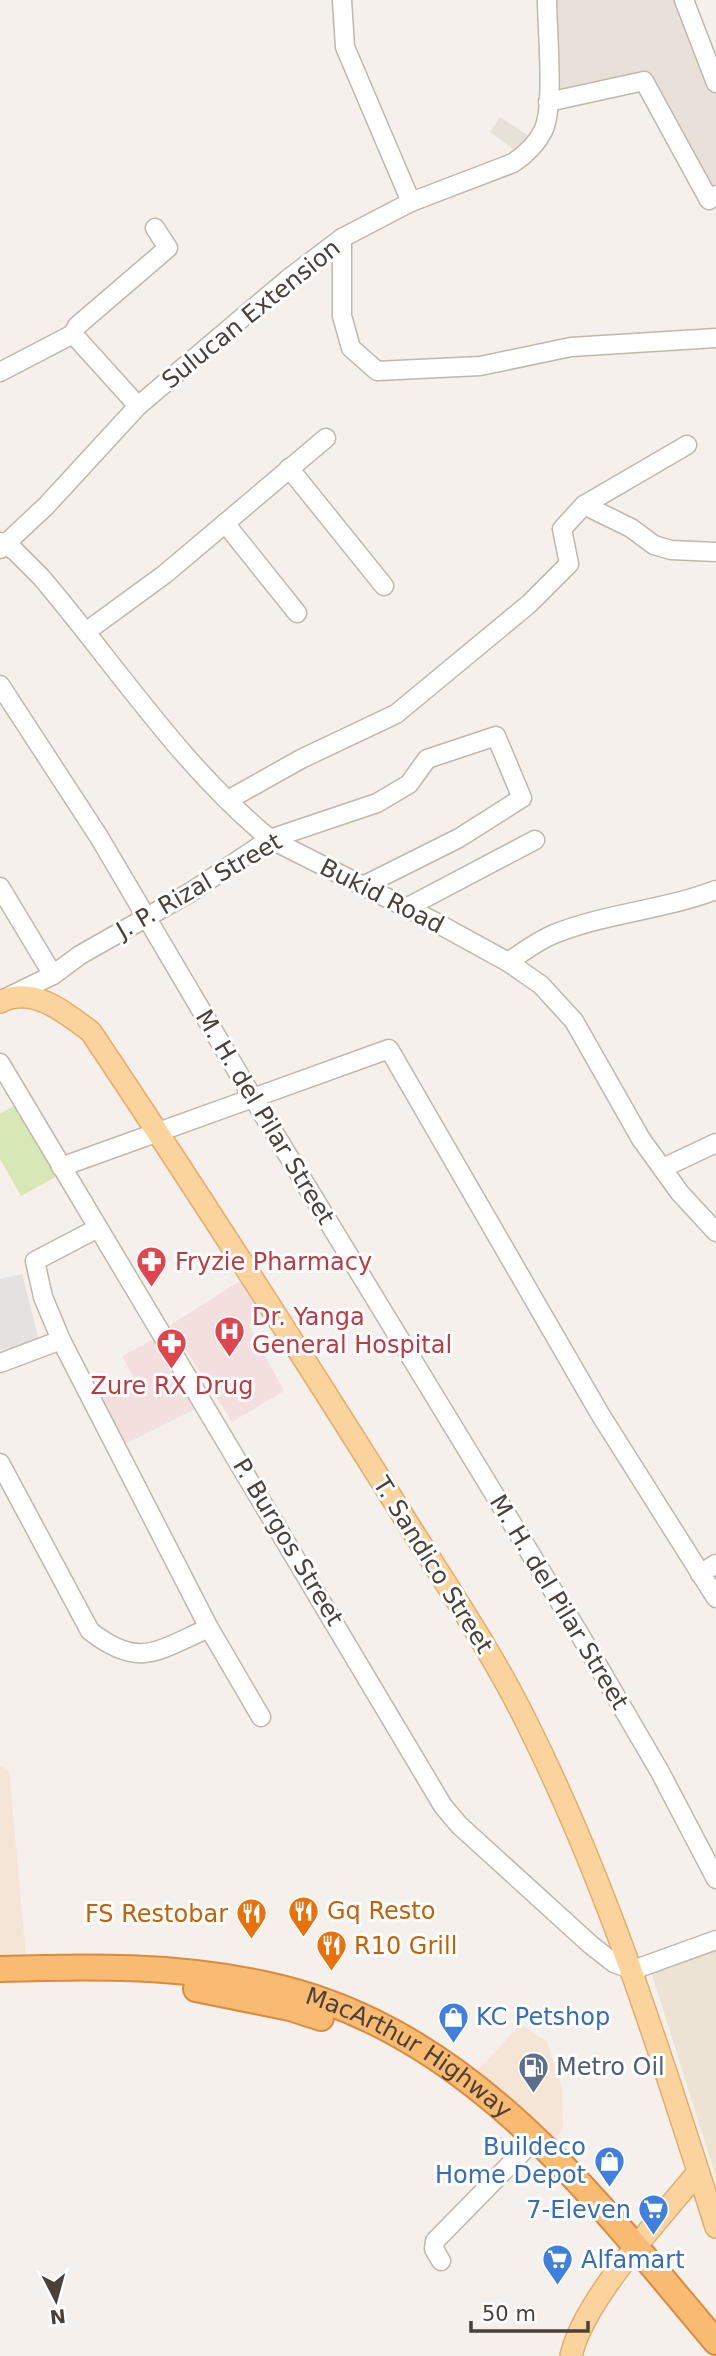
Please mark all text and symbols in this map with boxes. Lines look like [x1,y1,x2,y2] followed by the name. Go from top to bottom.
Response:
[156,234,346,394] street label: Sulucan Extension
[110,827,287,946] street label: J. P. Rizal Street
[315,853,449,939] street label: Bukid Road
[190,1005,340,1229] street label: M. H. del Pilar Street
[135,1245,169,1289] pharmacy icon: Fryzie Pharmacy
[175,1248,372,1276] place label: Fryzie Pharmacy
[252,1303,452,1359] place label: Dr. Yanga General Hospital
[212,1314,246,1358] hospital icon: Dr. Yanga General Hospital
[155,1327,189,1371] pharmacy icon: Zure RX Drug
[91,1372,253,1400] place label: Zure RX Drug
[227,1453,349,1631] street label: P. Burgos Street
[367,1471,499,1658] street label: T. Sandico Street
[484,1490,634,1714] street label: M. H. del Pilar Street
[287,1894,321,1938] restaurant icon: Gq Resto
[234,1897,268,1941] restaurant icon: FS Restobar
[327,1897,435,1925] place label: Gq Resto
[85,1900,228,1928] place label: FS Restobar
[314,1929,348,1973] restaurant icon: R10 Grill
[354,1932,457,1960] place label: R10 Grill
[302,1982,518,2124] street label: MacArthur Highway
[436,2000,470,2044] shop icon: KC Petshop
[476,2003,610,2031] place label: KC Petshop
[516,2050,550,2094] fuel station icon: Metro Oil
[556,2053,665,2081] place label: Metro Oil
[435,2133,586,2189] place label: Buildeco Home Depot
[592,2144,626,2188] shop icon: Buildeco Home Depot
[637,2193,671,2237] supermarket icon: 7-Eleven
[526,2196,631,2224] place label: 7-Eleven
[541,2243,575,2287] supermarket icon: Alfamart
[581,2246,685,2274] place label: Alfamart
[21,2265,91,2335] north arrow
[471,2290,588,2334] scale bar
[482,2302,536,2326] text: 50 m
[49,2305,67,2329] text: N

